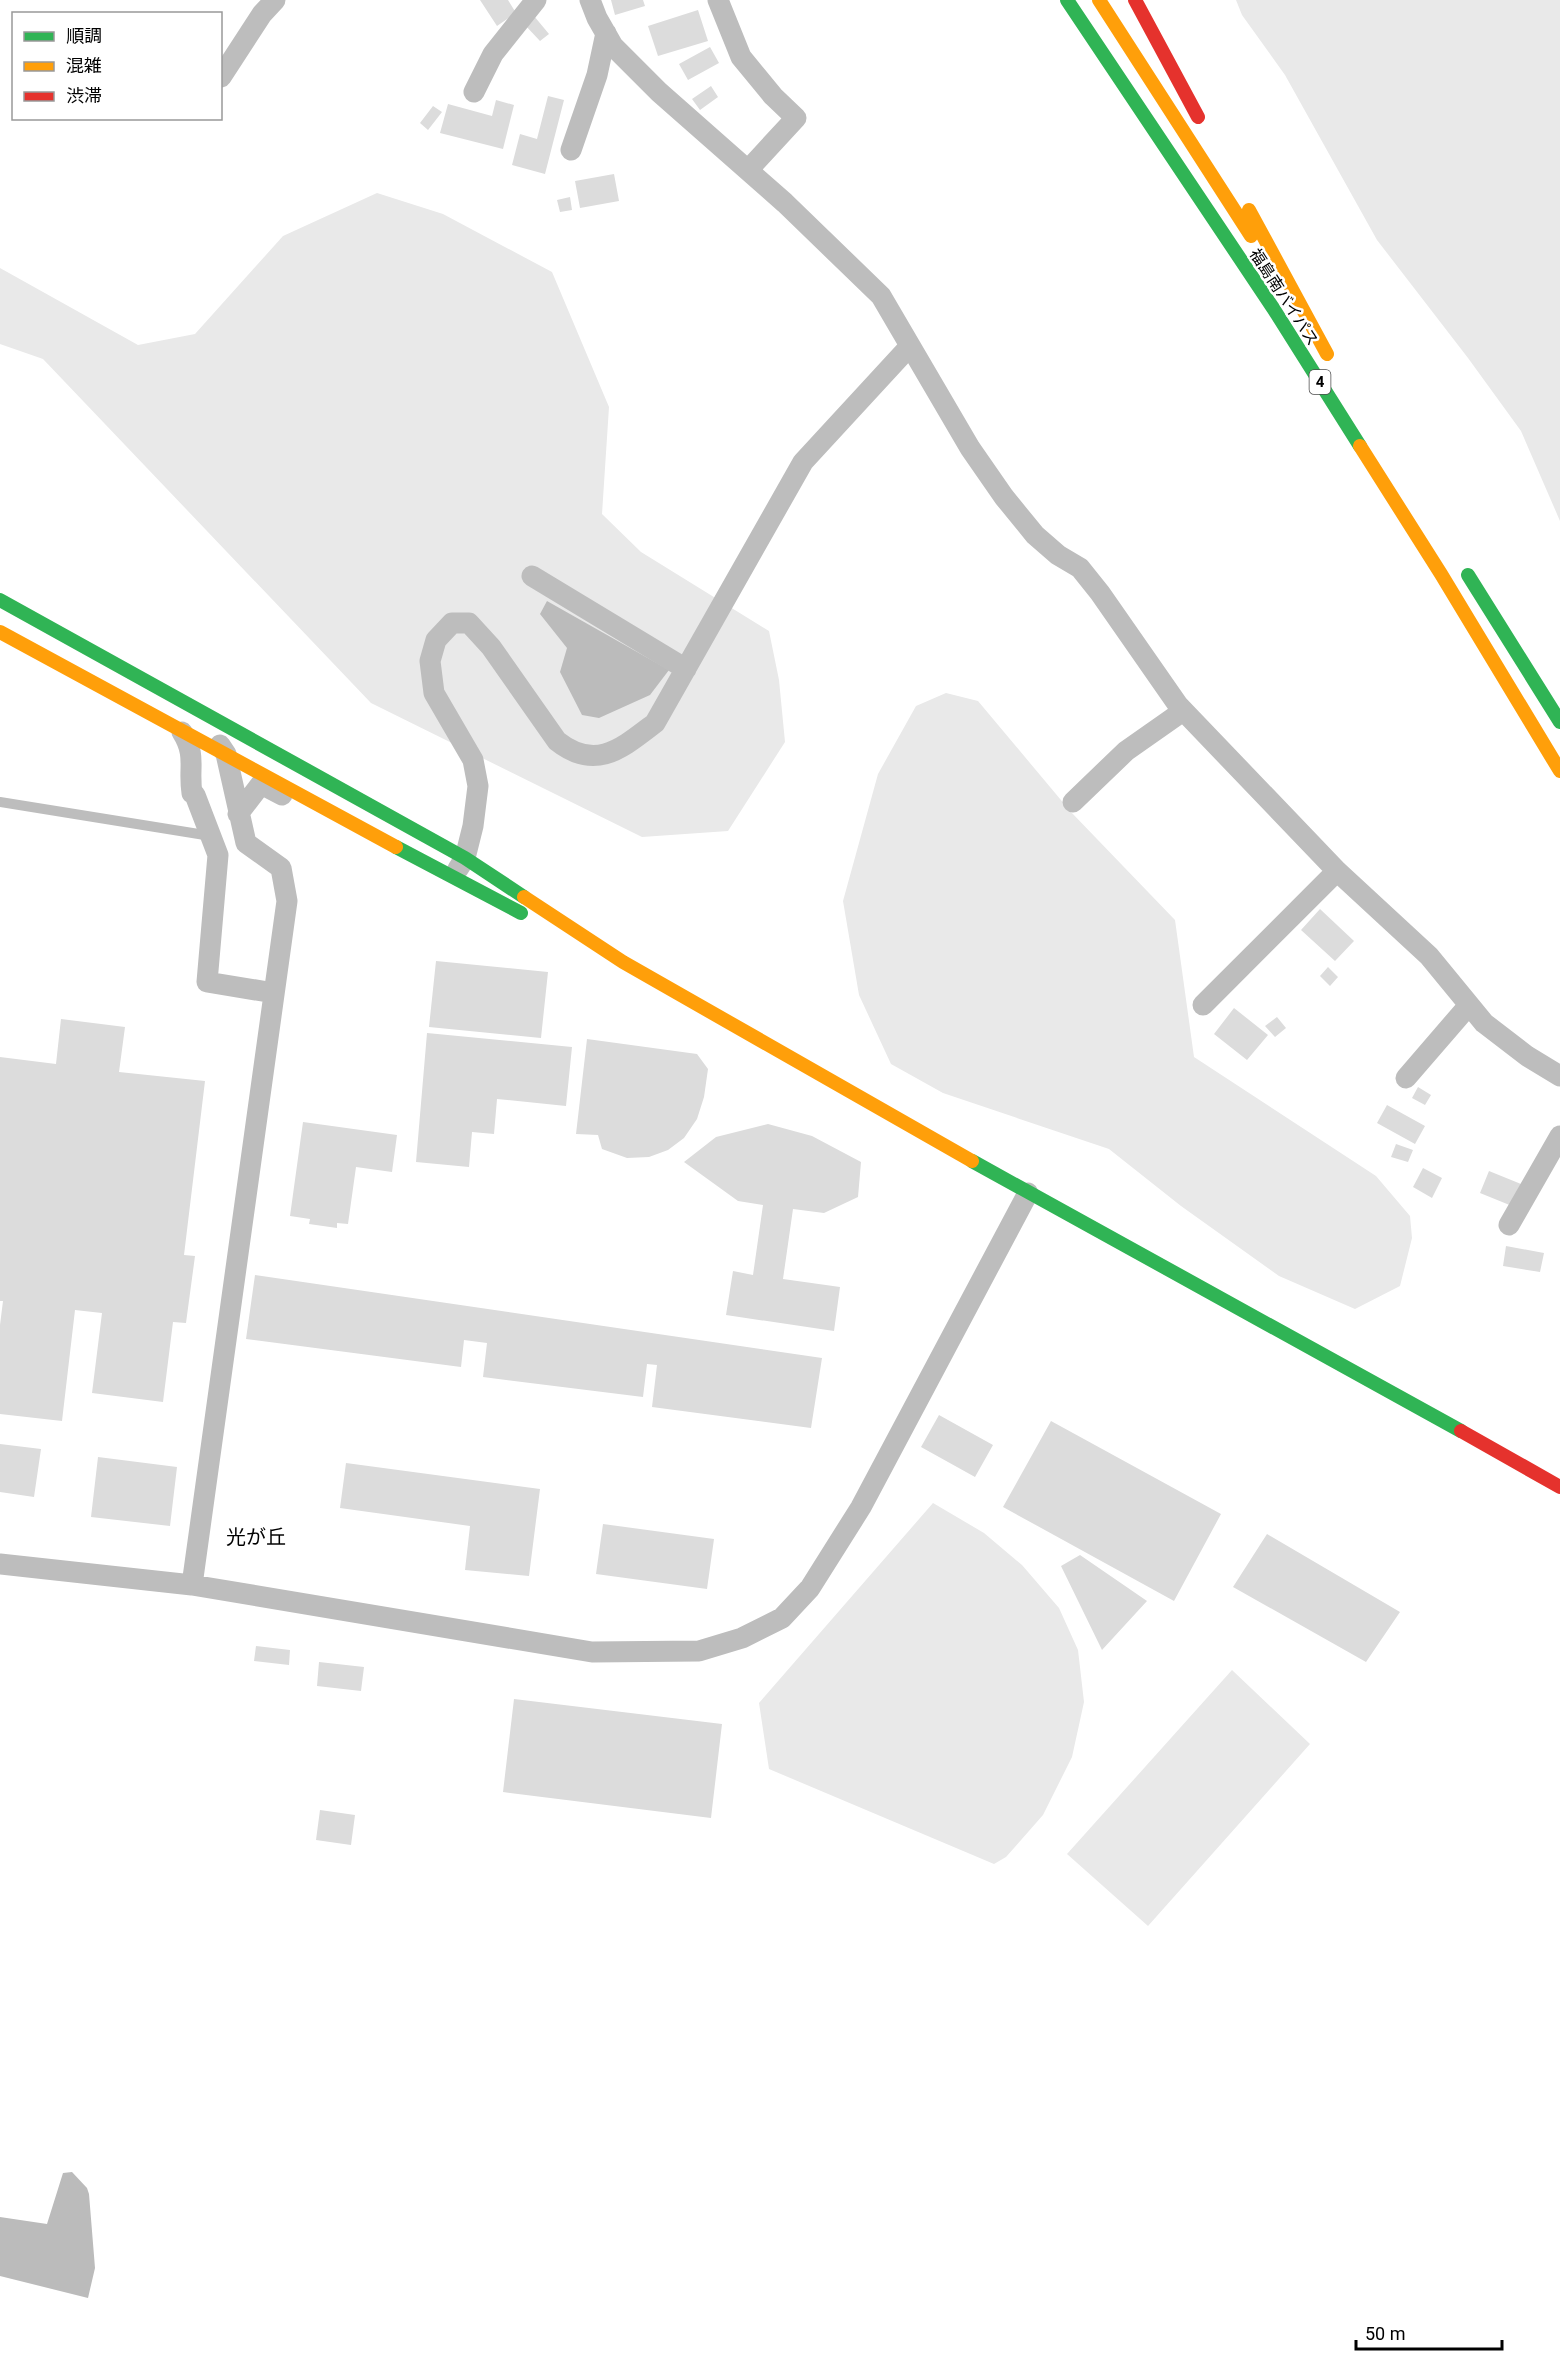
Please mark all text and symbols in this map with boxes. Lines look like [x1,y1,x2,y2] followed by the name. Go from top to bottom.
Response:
[12,12,222,120] legend
[66,25,102,46] text: 順調
[66,55,102,76] text: 混雑
[66,85,102,106] text: 渋滞
[1246,245,1322,349] street label: 福島南バイパス
[1310,370,1330,394] road number: 4
[226,1525,286,1549] district label: 光が丘
[1356,2313,1502,2351] scale bar
[1365,2323,1405,2344] text: 50 m

